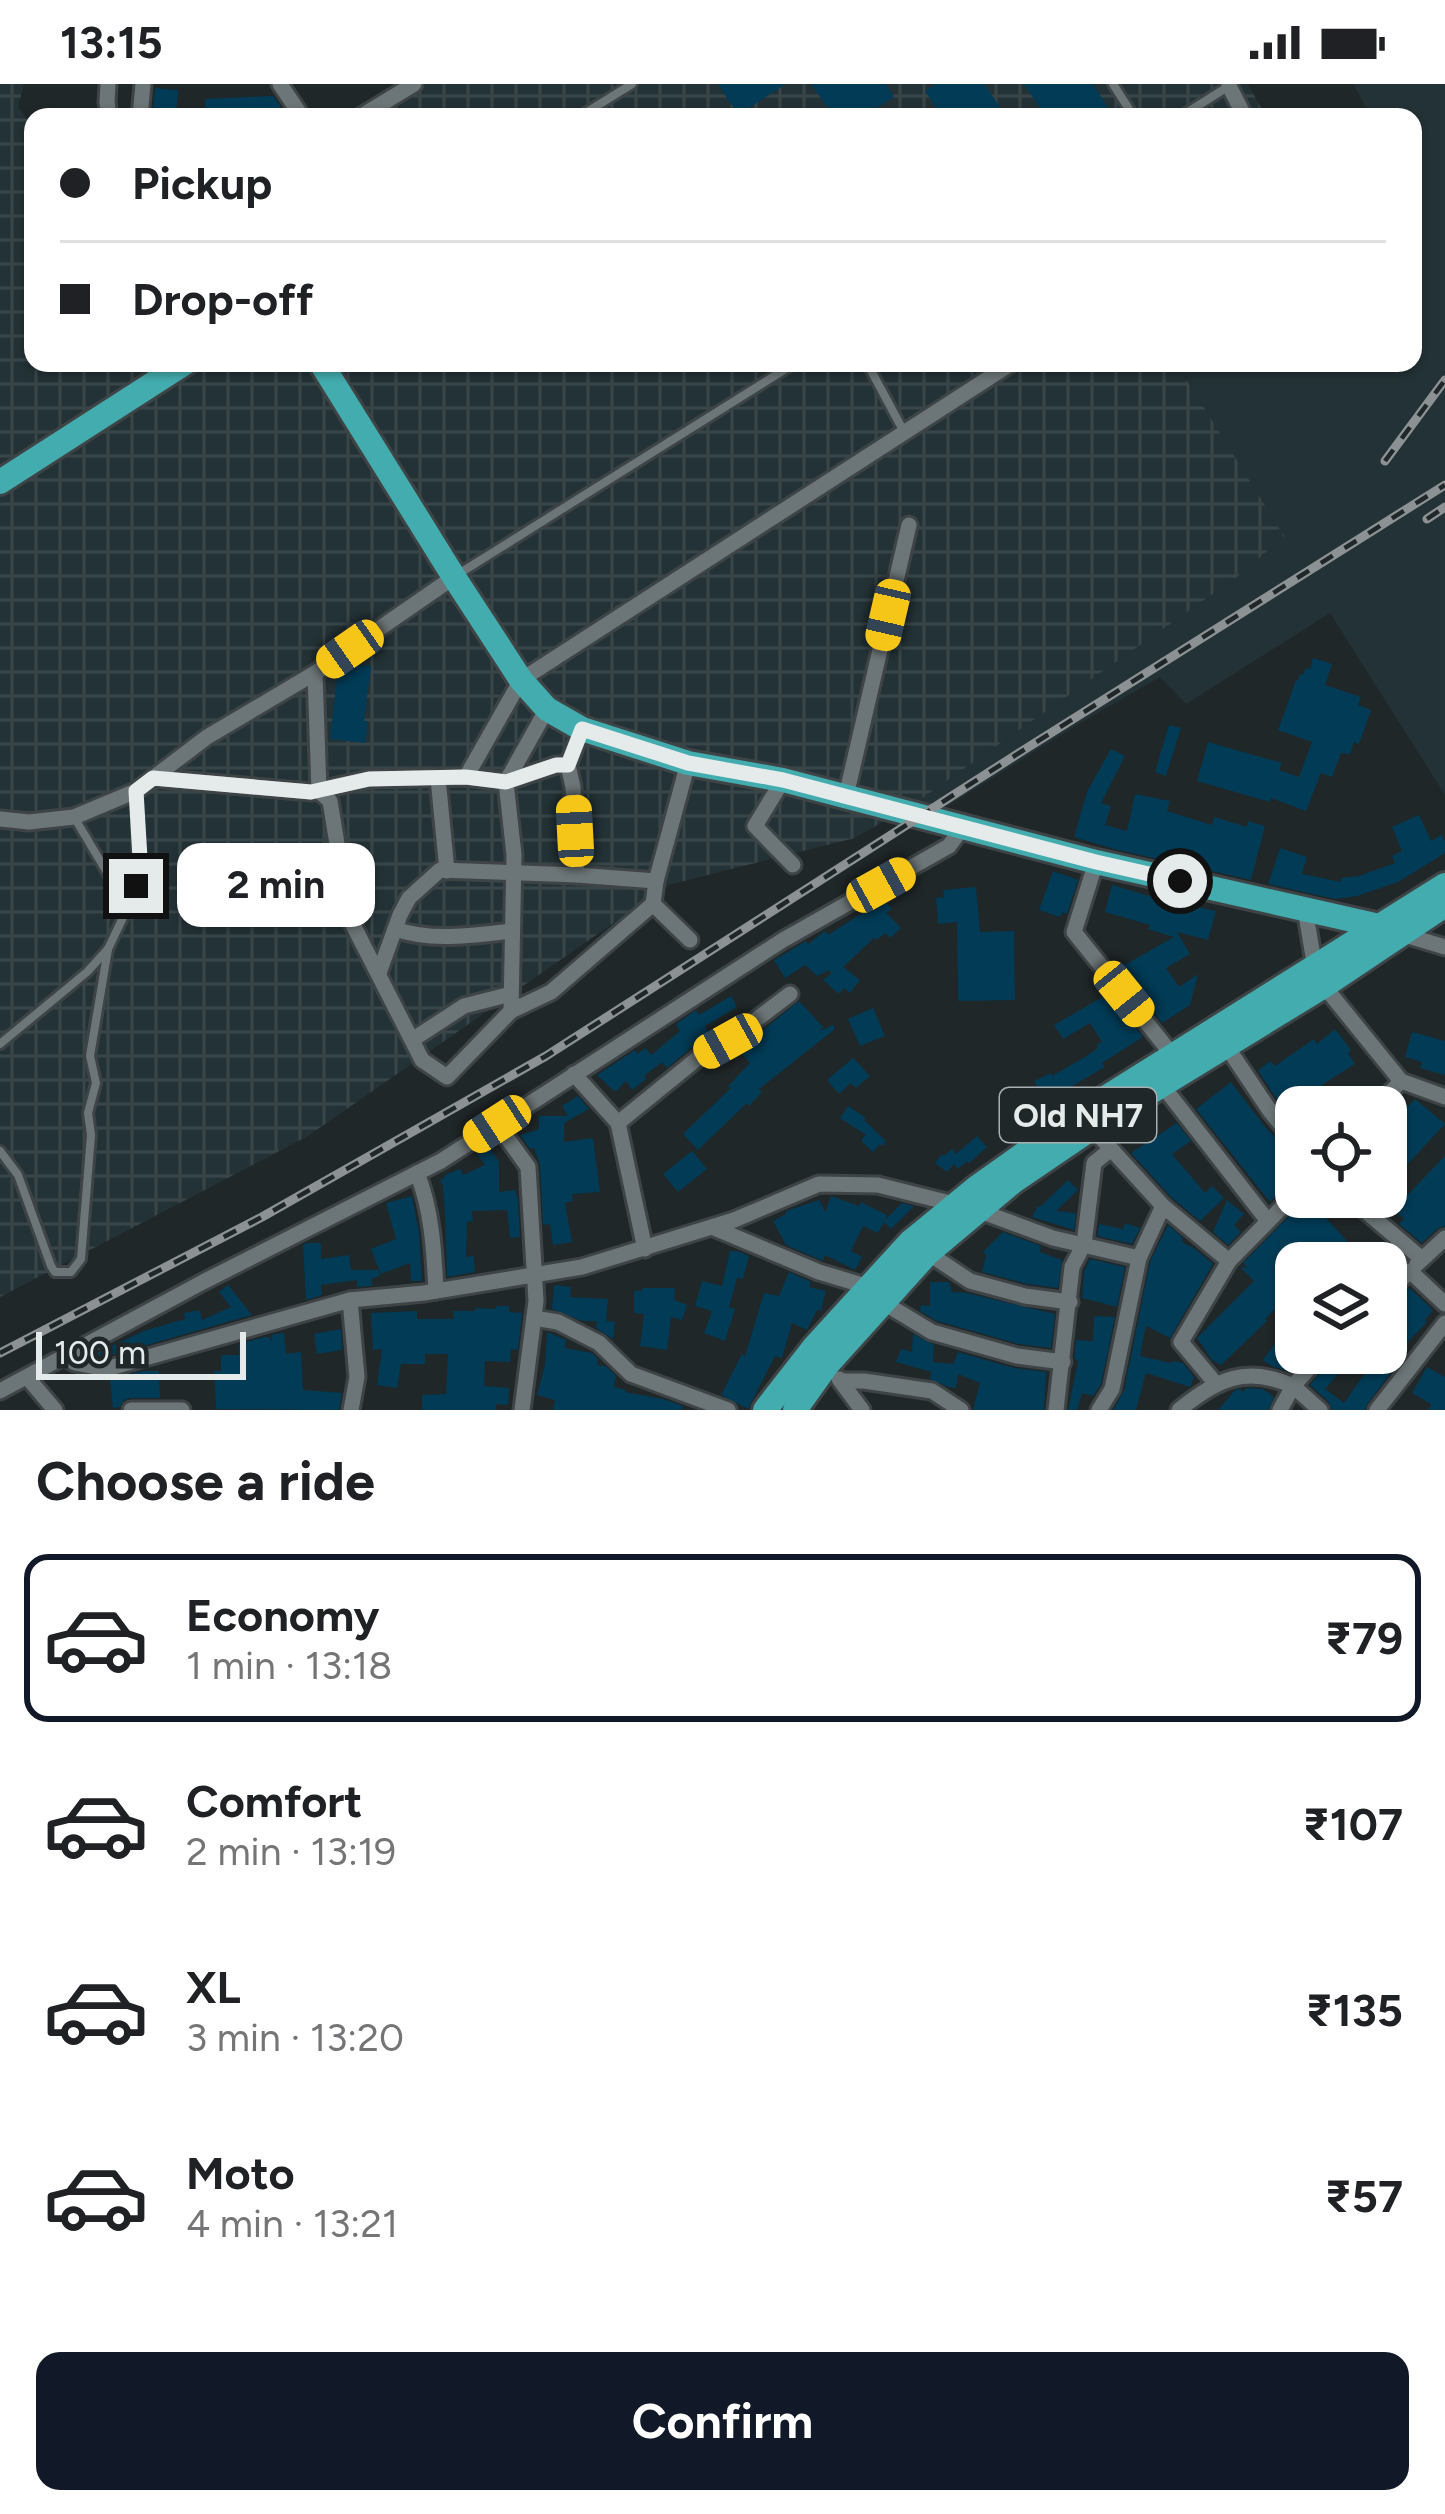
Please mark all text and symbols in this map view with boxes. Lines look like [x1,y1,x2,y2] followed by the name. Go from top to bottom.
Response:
[60,15,163,69] text: 13:15
[132,156,272,210] text: Pickup
[132,272,314,326] text: Drop-off
[862,576,914,654] car
[310,614,390,684] car
[555,794,595,868] car
[178,844,376,928] callout: 2 min
[841,852,921,918] car
[1153,854,1207,908] route start
[109,859,163,913] route end
[227,861,325,908] text: 2 min
[1087,955,1161,1033] car
[688,1008,768,1074] car
[1275,1086,1407,1374] map controls
[1275,1086,1407,1218] button: locate
[1000,1088,1156,1142] road number: Old NH7
[457,1089,537,1159] car
[1275,1242,1407,1374] button: layers
[36,1326,246,1379] scale bar
[54,1333,146,1372] text: 100 m
[36,1449,375,1514] text: Choose a ride
[42,1584,150,1692] icon: car
[186,1588,379,1642] text: Economy
[1325,1611,1403,1665] text: ₹79
[186,1642,392,1689] text: 1 min · 13:18
[42,1770,150,1878] icon: car
[186,1774,362,1828] text: Comfort
[1303,1797,1403,1851] text: ₹107
[186,1828,396,1875] text: 2 min · 13:19
[42,1956,150,2064] icon: car
[186,1960,241,2014] text: XL
[1306,1983,1403,2037] text: ₹135
[186,2014,404,2061] text: 3 min · 13:20
[42,2142,150,2250] icon: car
[186,2146,295,2200] text: Moto
[1325,2169,1403,2223] text: ₹57
[186,2200,398,2247] text: 4 min · 13:21
[36,2352,1409,2490] button: Confirm

